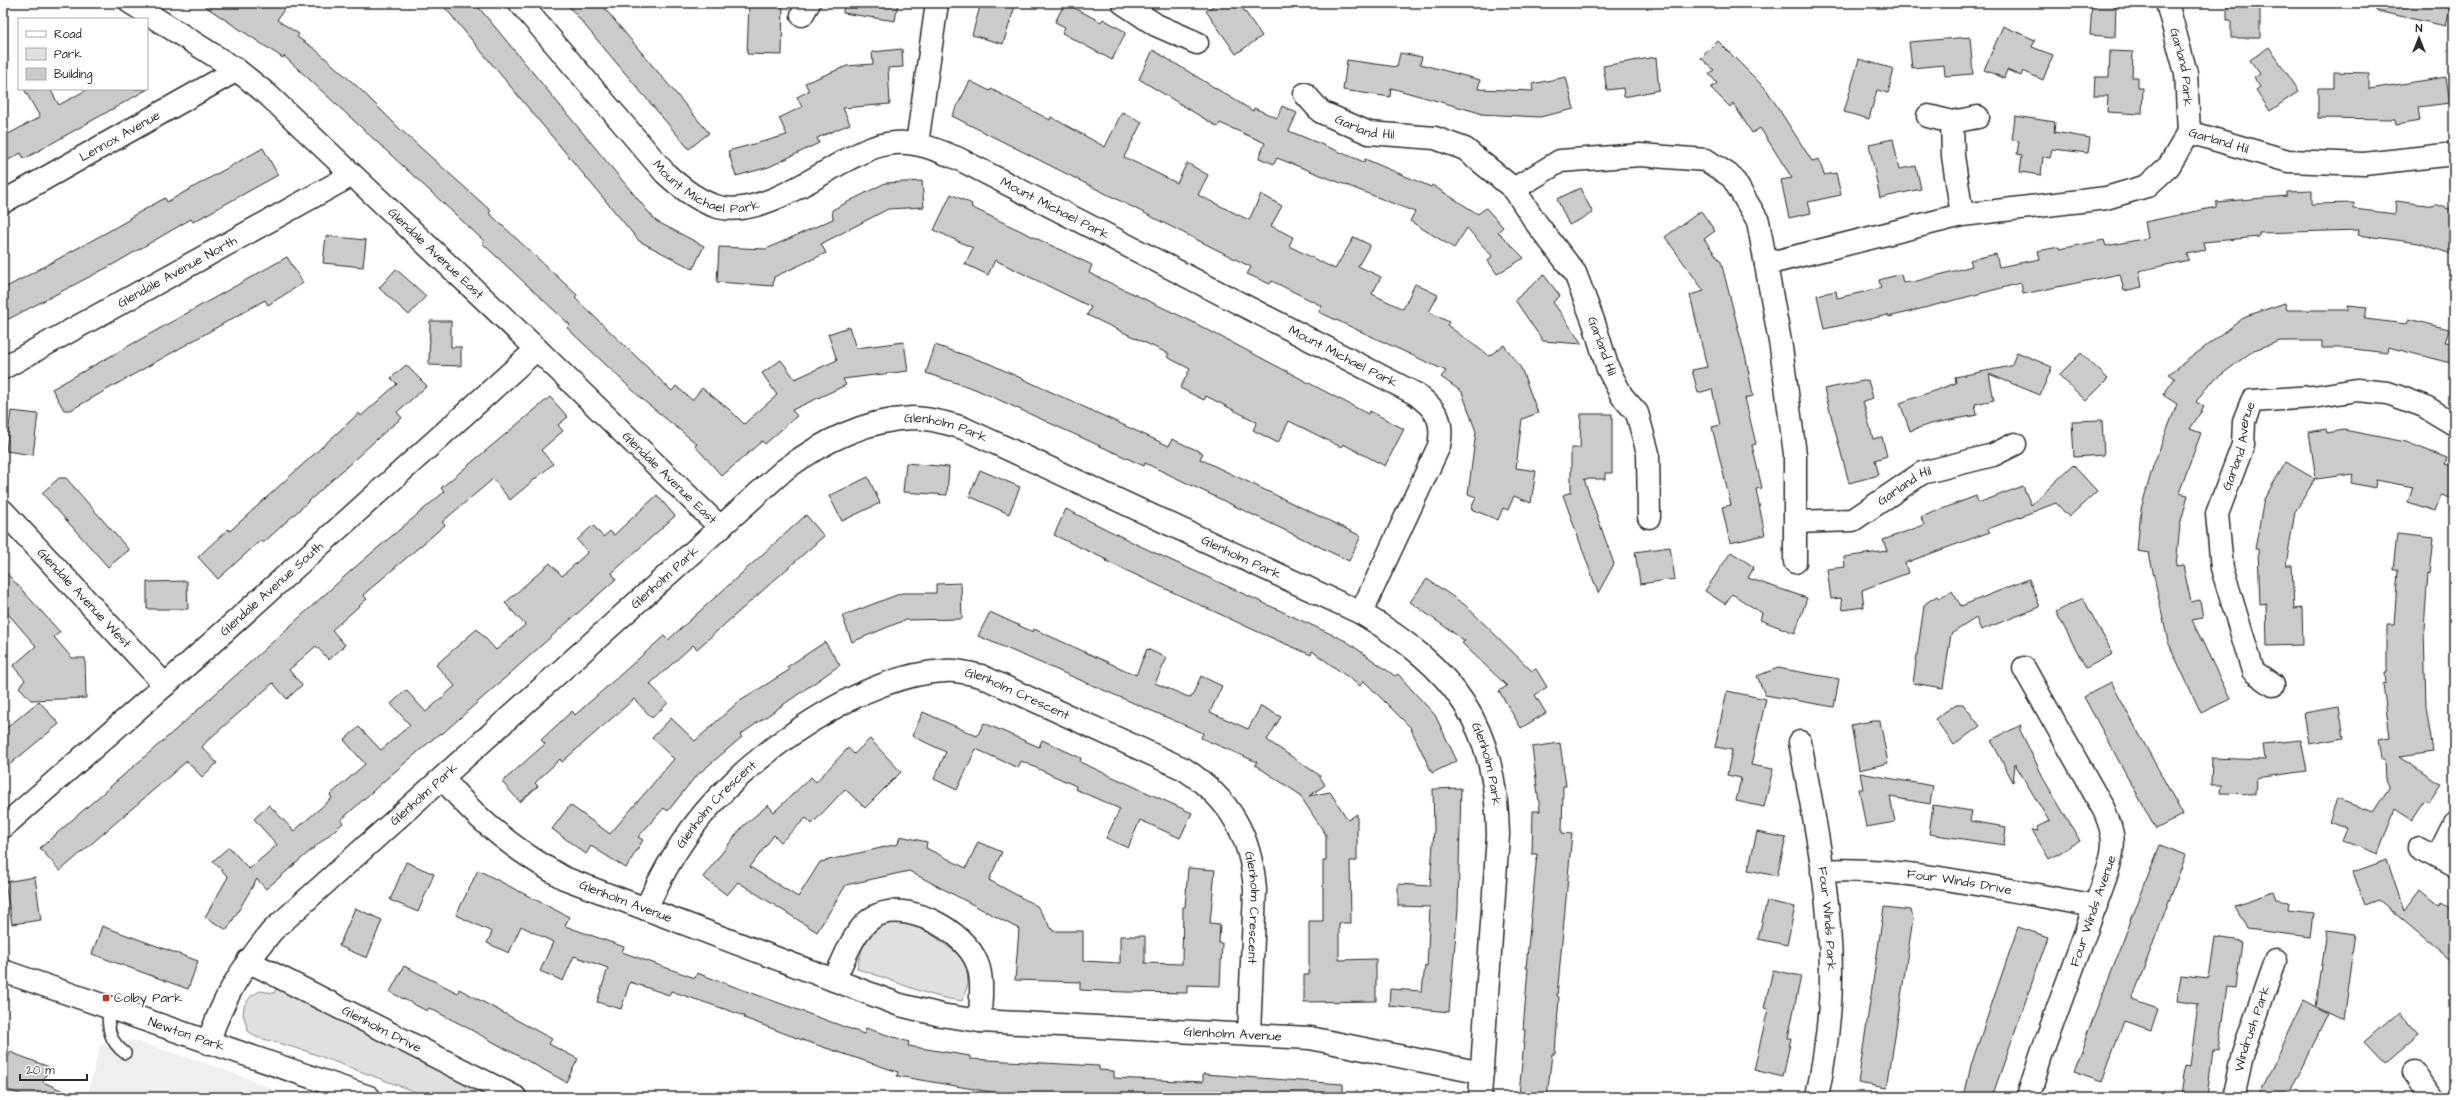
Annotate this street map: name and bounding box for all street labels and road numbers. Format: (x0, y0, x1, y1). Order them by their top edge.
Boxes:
street label: Garland Park (2165, 26, 2197, 107)
street label: Lennox Avenue (76, 106, 163, 166)
street label: Garland Hil (1332, 110, 1395, 144)
street label: Garland Hil (2187, 123, 2251, 158)
street label: Mount Michael Park (649, 156, 762, 218)
street label: Mount Michael Park (997, 173, 1112, 244)
street label: Glendale Avenue East (384, 204, 488, 304)
street label: Glendale Avenue North (114, 231, 241, 312)
street label: Garland Hil (1583, 314, 1621, 378)
street label: Mount Michael Park (1285, 321, 1401, 392)
street label: Garland Avenue (2218, 399, 2260, 493)
street label: Glenholm Park (903, 409, 990, 447)
street label: Glendale Avenue East (618, 428, 721, 529)
street label: Garland Hil (1874, 462, 1933, 510)
street label: Glenholm Park (1198, 531, 1284, 584)
street label: Glendale Avenue South (216, 537, 328, 640)
street label: Glenholm Park (627, 542, 702, 613)
street label: Glendale Avenue West (33, 544, 136, 653)
street label: Glenholm Crescent (963, 663, 1073, 725)
street label: Glenholm Park (1467, 719, 1505, 807)
street label: Glenholm Crescent (672, 756, 761, 852)
street label: Glenholm Park (386, 759, 462, 830)
street label: Glenholm Crescent (1240, 849, 1264, 965)
street label: Four Winds Avenue (2066, 853, 2120, 969)
street label: Four Winds Park (1813, 865, 1840, 971)
street label: Four Winds Drive (1906, 865, 2013, 899)
street label: Glenholm Avenue (577, 876, 675, 927)
street label: Windrush Park (2230, 983, 2275, 1073)
street label: Glenholm Drive (339, 1001, 425, 1057)
street label: Newton Park (146, 1013, 227, 1056)
street label: Glenholm Avenue (1183, 1023, 1282, 1046)

